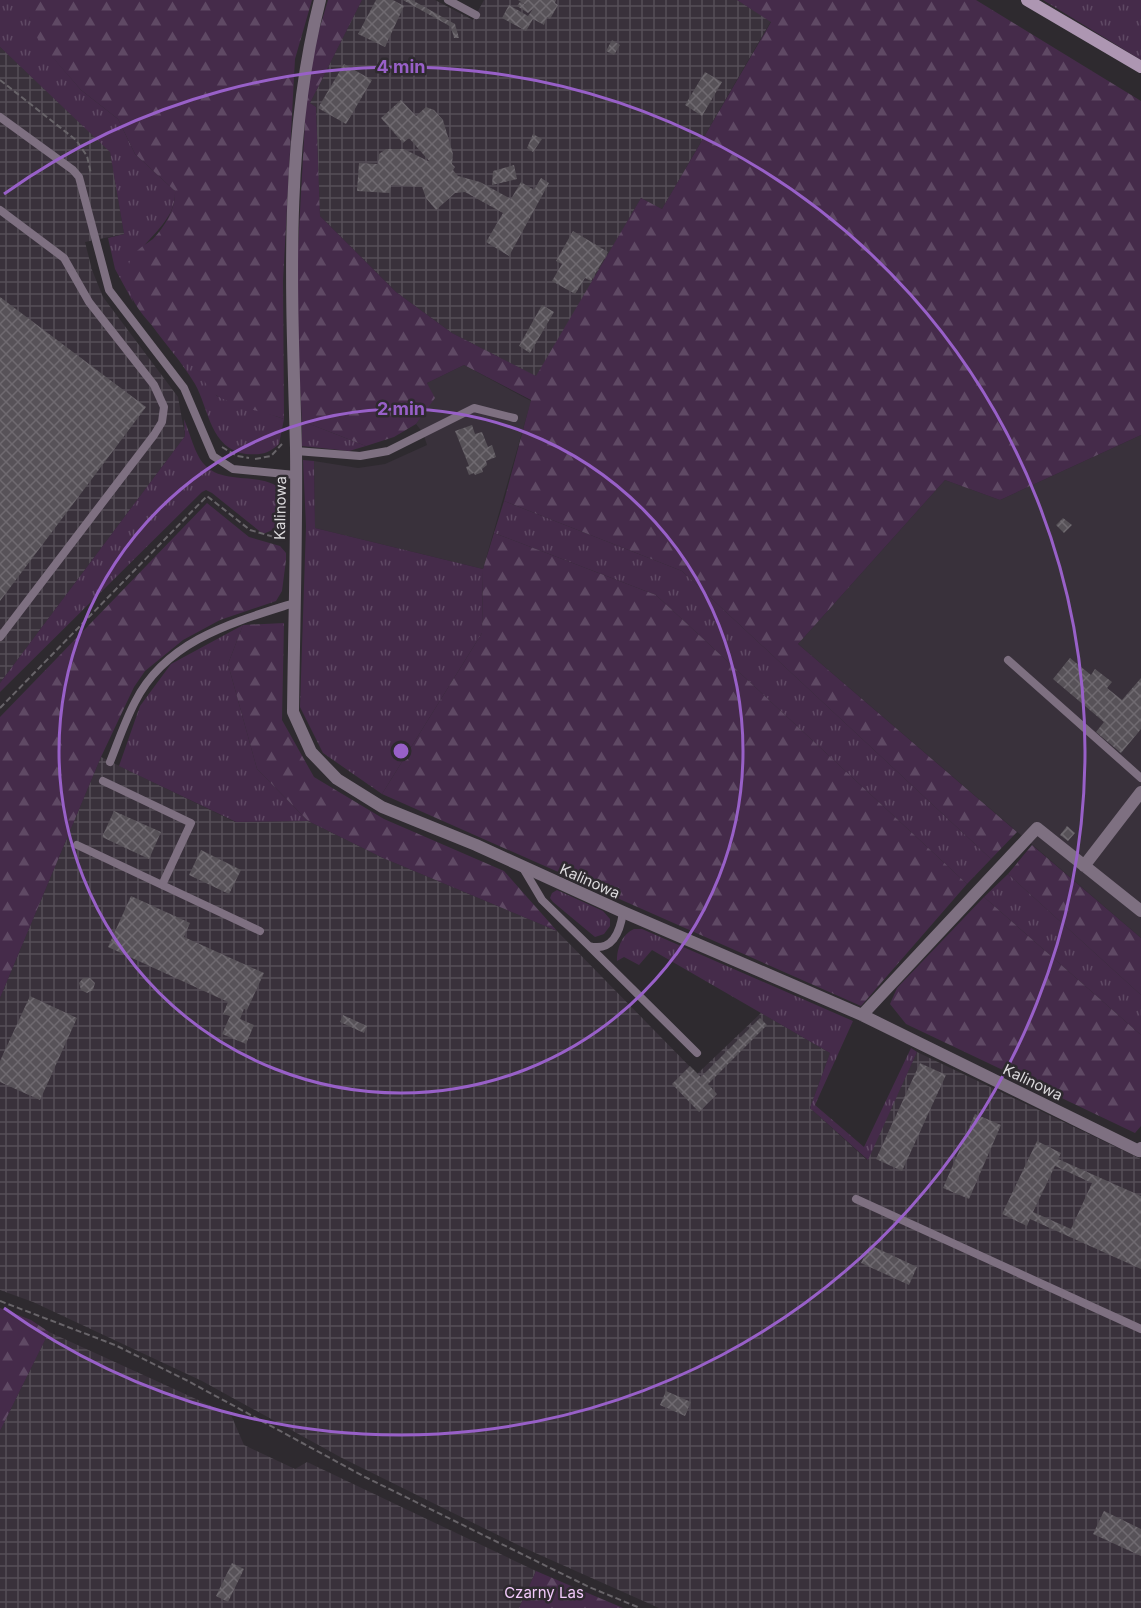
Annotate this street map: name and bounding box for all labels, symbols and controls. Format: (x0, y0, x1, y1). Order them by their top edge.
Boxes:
text: 4 min (377, 56, 425, 77)
text: 2 min (377, 398, 425, 419)
street label: Kalinowa (270, 476, 290, 540)
centre of rings (391, 741, 411, 761)
street label: Kalinowa (557, 859, 623, 903)
street label: Kalinowa (1000, 1059, 1066, 1105)
park label: Czarny Las (504, 1583, 584, 1602)

